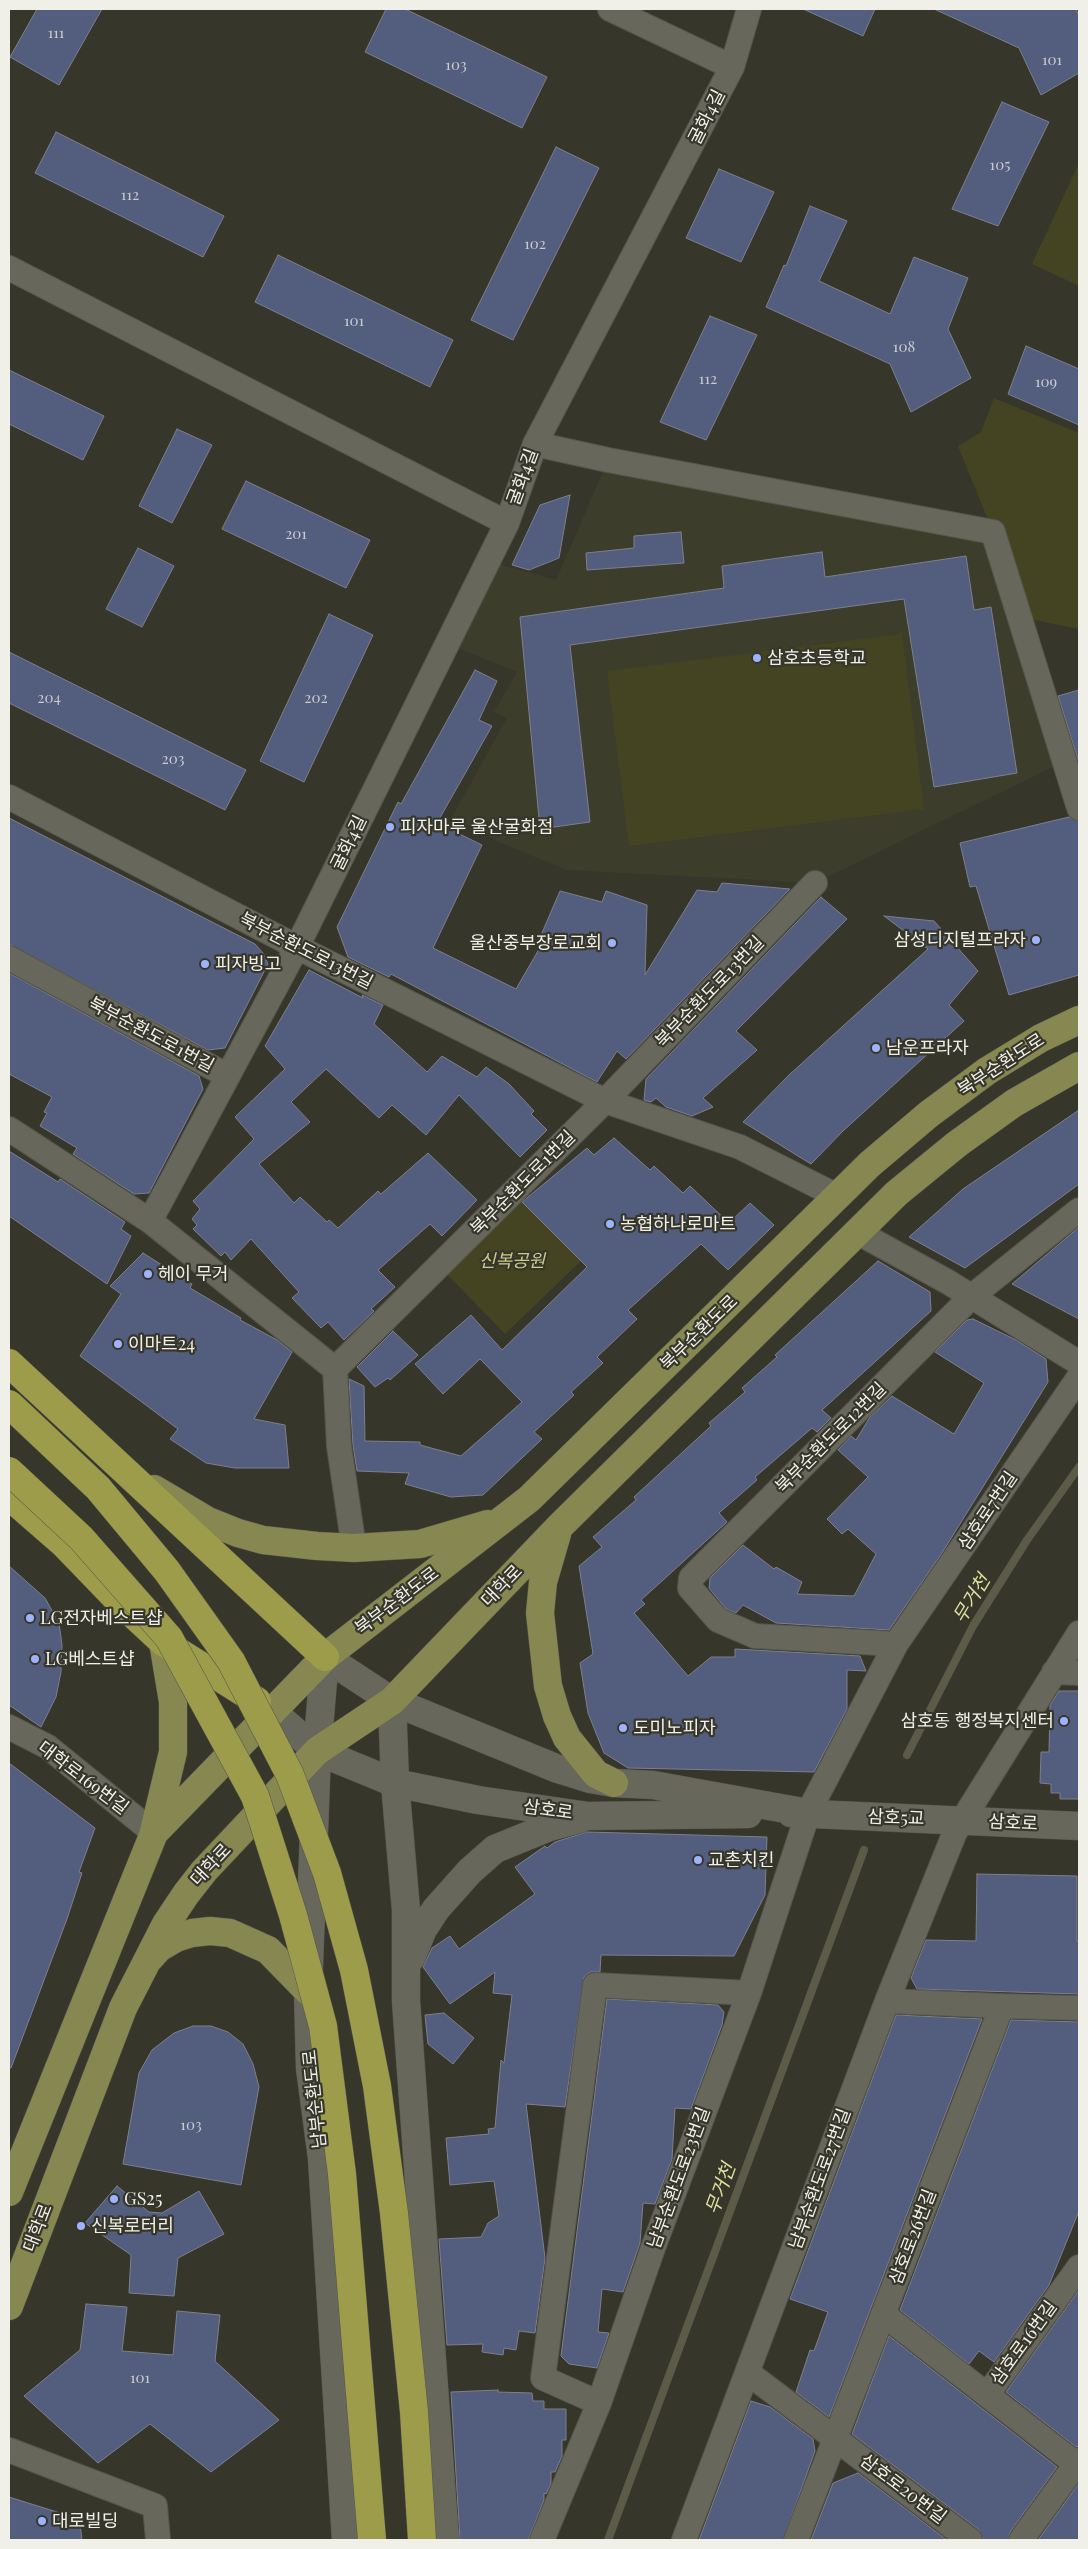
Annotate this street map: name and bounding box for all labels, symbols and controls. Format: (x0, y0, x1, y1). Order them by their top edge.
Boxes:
house number: 111 (48, 24, 64, 42)
house number: 101 (1042, 51, 1062, 69)
house number: 103 (445, 56, 467, 74)
street label: 굴화4길 (684, 86, 730, 148)
house number: 105 (990, 156, 1010, 174)
house number: 112 (121, 186, 139, 204)
house number: 102 (524, 235, 546, 253)
house number: 101 (344, 312, 364, 330)
house number: 108 (893, 338, 915, 356)
house number: 112 (699, 370, 717, 388)
house number: 109 (1035, 373, 1057, 391)
street label: 굴화4길 (503, 446, 543, 508)
house number: 201 (285, 525, 307, 543)
place label: 삼호초등학교 (767, 647, 866, 669)
marker: 삼호초등학교 (751, 652, 763, 664)
house number: 204 (37, 689, 61, 707)
house number: 202 (304, 689, 328, 707)
house number: 203 (162, 750, 184, 768)
street label: 굴화4길 (326, 812, 372, 874)
place label: 피자마루 울산굴화점 (400, 816, 554, 838)
marker: 피자마루 울산굴화점 (384, 821, 396, 833)
street label: 북부순환도로13번길 (236, 908, 376, 994)
place label: 삼성디지털프라자 (894, 929, 1026, 951)
place label: 울산중부장로교회 (470, 932, 602, 954)
street label: 북부순환도로13번길 (651, 932, 769, 1052)
marker: 삼성디지털프라자 (1030, 934, 1042, 946)
marker: 울산중부장로교회 (606, 937, 618, 949)
place label: 피자빙고 (215, 953, 281, 975)
marker: 피자빙고 (199, 958, 211, 970)
street label: 북부순환도로1번길 (85, 993, 217, 1077)
street label: 북부순환도로 (953, 1029, 1049, 1101)
place label: 남운프라자 (886, 1037, 969, 1059)
marker: 남운프라자 (870, 1042, 882, 1054)
street label: 북부순환도로1번길 (466, 1126, 580, 1240)
place label: 농협하나로마트 (620, 1213, 736, 1235)
marker: 농협하나로마트 (604, 1218, 616, 1230)
park label: 신복공원 (479, 1250, 545, 1272)
place label: 헤이 무거 (158, 1263, 229, 1285)
marker: 헤이 무거 (142, 1268, 154, 1280)
street label: 북부순환도로 (656, 1291, 742, 1375)
place label: 이마트24 (128, 1333, 195, 1355)
marker: 이마트24 (112, 1338, 124, 1350)
street label: 북부순환도로12번길 (771, 1378, 891, 1498)
street label: 삼호로7번길 (954, 1468, 1022, 1554)
street label: 대학로 (477, 1561, 527, 1611)
street label: 북부순환도로 (351, 1562, 443, 1640)
water label: 무거천 (949, 1571, 995, 1627)
place label: LG전자베스트샵 (40, 1607, 163, 1629)
marker: LG전자베스트샵 (24, 1612, 36, 1624)
place label: LG베스트샵 (45, 1648, 134, 1670)
marker: LG베스트샵 (29, 1653, 41, 1665)
place label: 삼호동 행정복지센터 (900, 1710, 1054, 1732)
marker: 삼호동 행정복지센터 (1058, 1715, 1070, 1727)
place label: 도미노피자 (633, 1717, 716, 1739)
marker: 도미노피자 (617, 1722, 629, 1734)
street label: 대학로169번길 (33, 1737, 133, 1819)
street label: 삼호로 (522, 1796, 574, 1824)
street label: 삼호5교 (867, 1806, 925, 1830)
street label: 삼호로 (988, 1811, 1038, 1835)
street label: 대학로 (186, 1839, 236, 1891)
place label: 교촌치킨 (708, 1849, 774, 1871)
marker: 교촌치킨 (692, 1854, 704, 1866)
street label: 남부순환도로 (299, 2048, 331, 2150)
street label: 남부순환도로23번길 (643, 2104, 715, 2252)
street label: 남부순환도로27번길 (784, 2106, 856, 2252)
house number: 103 (180, 2116, 202, 2134)
water label: 무거천 (701, 2160, 741, 2218)
street label: 삼호로26번길 (885, 2186, 941, 2288)
place label: GS25 (124, 2188, 162, 2210)
marker: GS25 (108, 2193, 120, 2205)
street label: 대학로 (19, 2201, 57, 2255)
place label: 신복로터리 (91, 2215, 174, 2237)
marker: 신복로터리 (75, 2220, 87, 2232)
street label: 삼호로16번길 (986, 2297, 1062, 2389)
house number: 101 (130, 2369, 150, 2387)
street label: 삼호로20번길 (856, 2450, 950, 2528)
place label: 대로빌딩 (52, 2510, 118, 2532)
marker: 대로빌딩 (36, 2515, 48, 2527)

